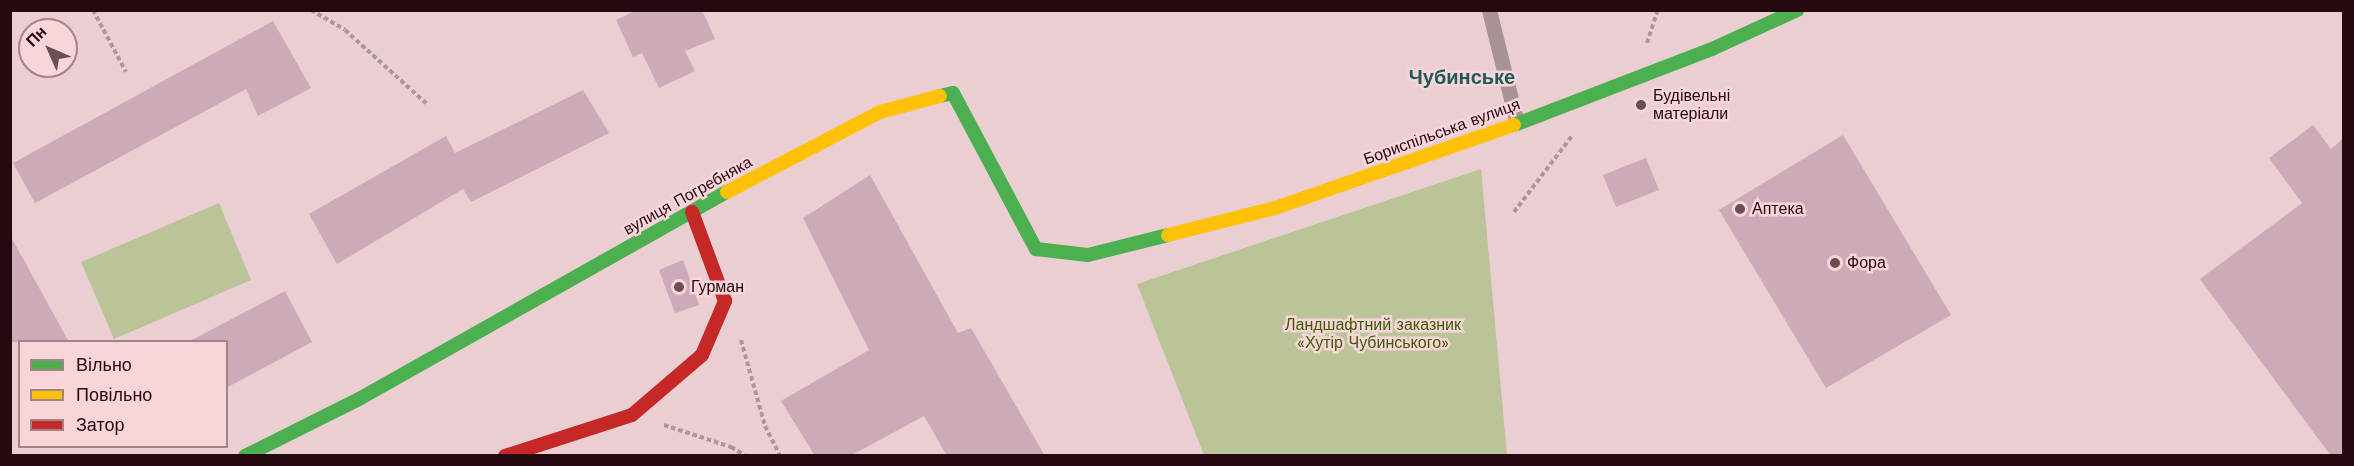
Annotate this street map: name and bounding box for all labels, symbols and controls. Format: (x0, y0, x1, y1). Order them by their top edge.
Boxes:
north arrow (18, 18, 78, 78)
text: Пн (22, 22, 51, 51)
district label: Чубинське (1409, 65, 1515, 89)
place label: Будівельні матеріали (1653, 86, 1730, 124)
street label: Бориспільська вулиця (1361, 95, 1523, 169)
marker: Будівельні матеріали (1634, 98, 1648, 112)
street label: вулиця Погребняка (620, 153, 756, 239)
place label: Аптека (1752, 199, 1804, 219)
marker: Аптека (1733, 202, 1747, 216)
place label: Фора (1847, 253, 1886, 273)
marker: Фора (1828, 256, 1842, 270)
place label: Гурман (691, 277, 744, 297)
marker: Гурман (672, 280, 686, 294)
park label: Ландшафтний заказник «Хутір Чубинського» (1285, 315, 1461, 353)
legend (18, 340, 228, 448)
text: Вільно (76, 354, 132, 375)
text: Повільно (76, 384, 152, 405)
text: Затор (76, 414, 125, 435)

